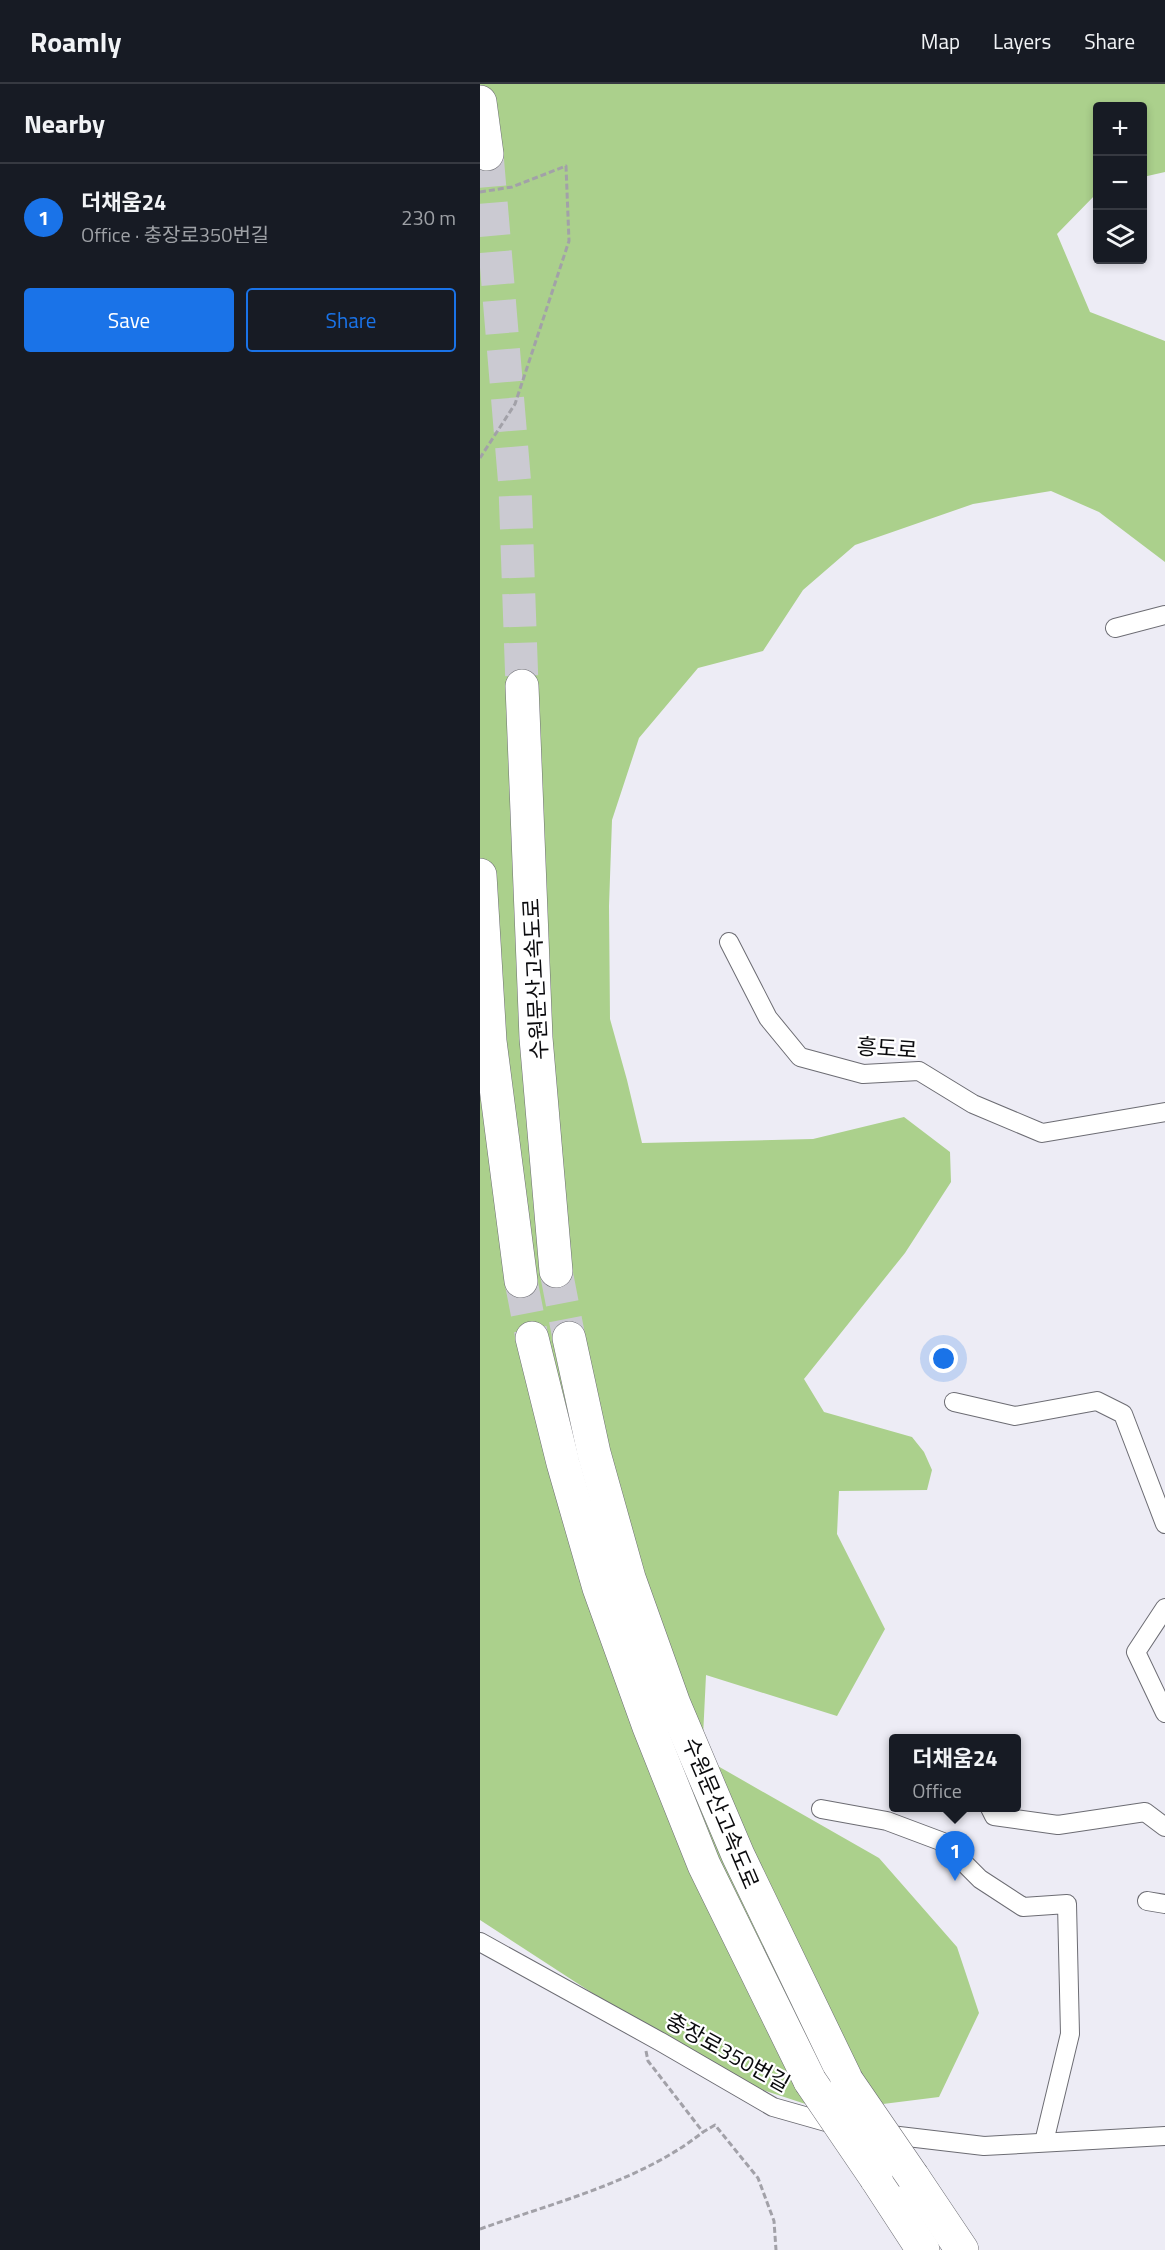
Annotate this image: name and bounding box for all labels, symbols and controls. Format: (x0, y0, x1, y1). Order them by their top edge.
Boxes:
text: Roamly (30, 20, 121, 63)
text: Map (921, 25, 960, 57)
text: Layers (993, 25, 1051, 57)
text: Share (1084, 25, 1135, 57)
map controls (1093, 102, 1147, 264)
button: + (1093, 102, 1147, 156)
text: Nearby (24, 104, 105, 143)
button: − (1093, 156, 1147, 210)
text: 더채움24 (81, 185, 166, 219)
text: 1 (38, 202, 49, 233)
text: 230 m (401, 202, 456, 233)
button: layers (1093, 210, 1147, 264)
text: Office · 충장로350번길 (81, 219, 269, 250)
button: Save (24, 288, 234, 352)
button: Share (246, 288, 456, 352)
street label: 수원문산고속도로 (514, 897, 556, 1061)
street label: 흥도로 (856, 1029, 918, 1067)
your location (929, 1344, 958, 1373)
street label: 수원문산고속도로 (674, 1732, 768, 1894)
popup (889, 1734, 1021, 1812)
text: 더채움24 (912, 1741, 998, 1775)
text: Office (912, 1775, 962, 1806)
pin: 1 (936, 1832, 974, 1881)
street label: 충장로350번길 (659, 2004, 797, 2100)

